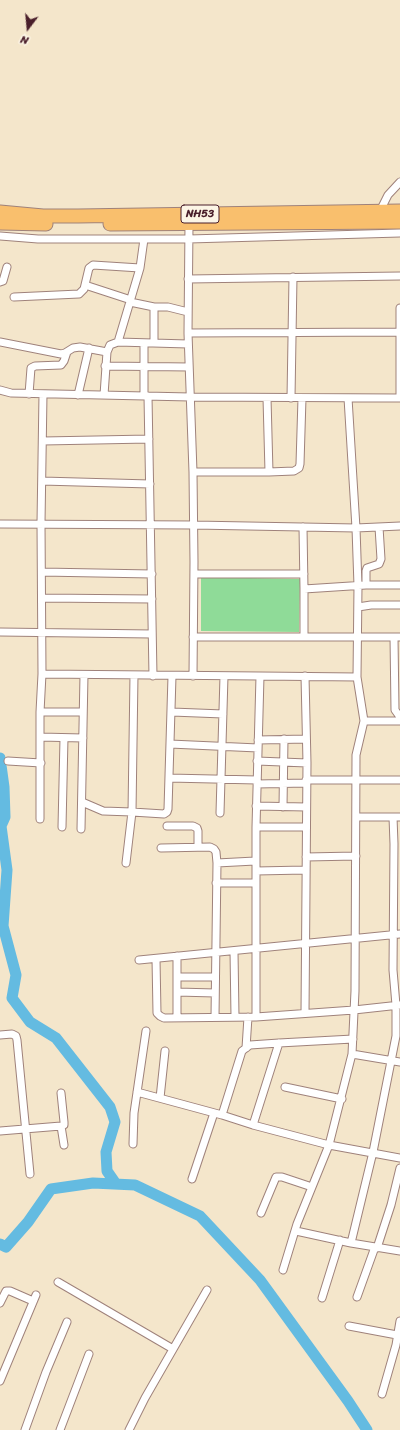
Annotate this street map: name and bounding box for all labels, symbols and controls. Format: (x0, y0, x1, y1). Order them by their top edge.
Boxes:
north arrow (8, 8, 48, 48)
text: N (18, 30, 31, 50)
road number: NH53 (181, 205, 219, 223)

